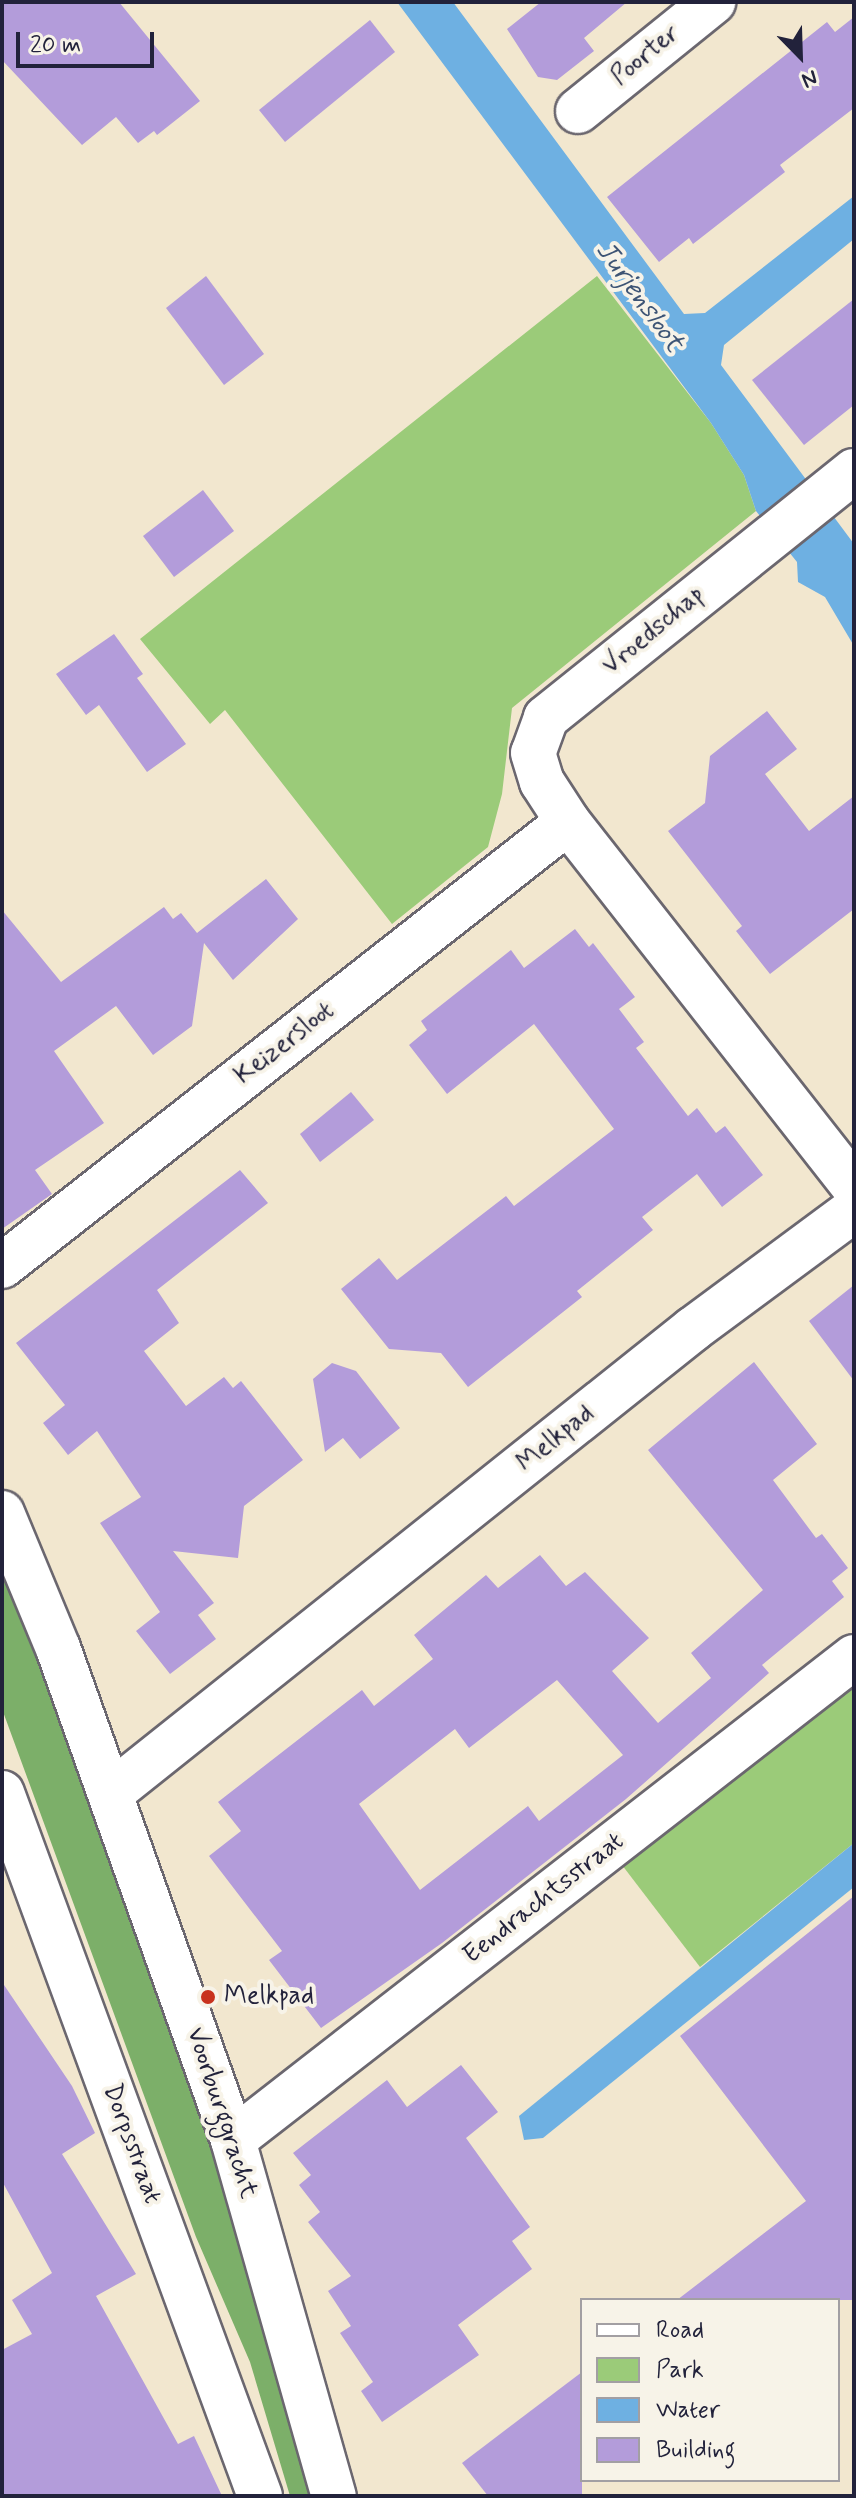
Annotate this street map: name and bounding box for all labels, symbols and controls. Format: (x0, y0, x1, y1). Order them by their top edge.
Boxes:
scale bar (20, 16, 158, 66)
north arrow (760, 16, 840, 96)
street label: Poorter (605, 19, 687, 93)
text: 20 m (30, 30, 81, 61)
text: N (797, 62, 822, 94)
water label: Jurjensloot (588, 235, 690, 359)
street label: Vroedschap (596, 580, 712, 682)
street label: Keizersloot (229, 996, 341, 1092)
street label: Melkpad (511, 1399, 601, 1479)
street label: Eendrachtsstraat (457, 1827, 631, 1971)
place label: Melkpad (224, 1981, 314, 2013)
marker: Melkpad (199, 1988, 217, 2006)
street label: Voorburggracht (179, 2024, 263, 2202)
street label: Dorpsstraat (95, 2080, 167, 2208)
legend (580, 2298, 840, 2482)
text: Road (656, 2315, 704, 2346)
text: Park (656, 2355, 704, 2386)
text: Water (656, 2395, 720, 2426)
text: Building (656, 2435, 736, 2466)

